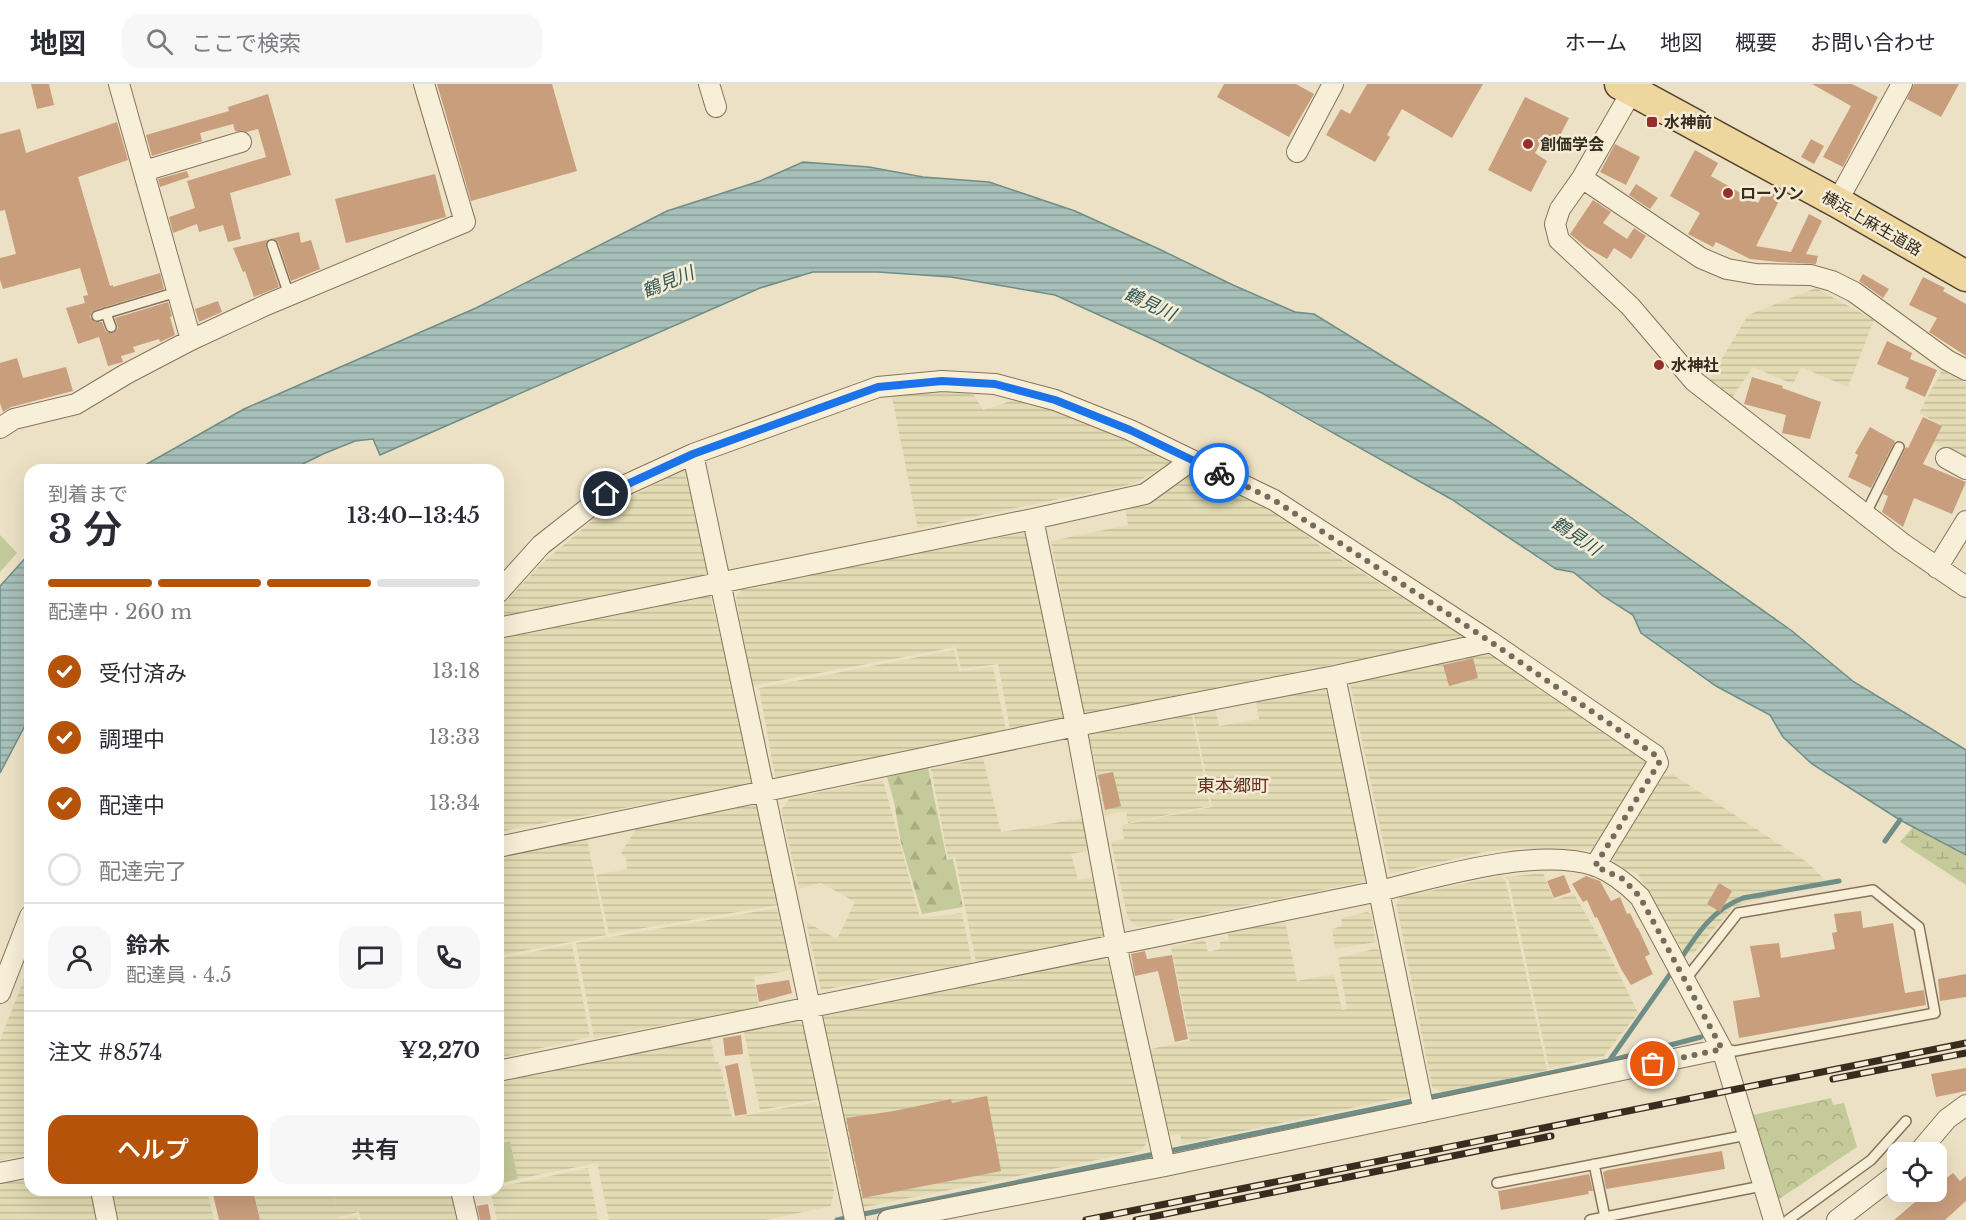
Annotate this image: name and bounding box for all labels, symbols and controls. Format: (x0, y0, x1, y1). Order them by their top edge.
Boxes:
search box (122, 14, 542, 68)
icon: search (143, 25, 176, 58)
text: 地図 (30, 26, 86, 61)
text: ここで検索 (191, 30, 301, 57)
text: ホーム (1565, 30, 1627, 56)
text: 地図 (1660, 30, 1702, 56)
text: 概要 (1735, 30, 1777, 56)
text: お問い合わせ (1810, 30, 1936, 56)
place label: 水神前 (1664, 112, 1712, 132)
marker: 水神前 (1645, 115, 1659, 129)
place label: 創価学会 (1540, 134, 1604, 154)
marker: 創価学会 (1521, 137, 1535, 151)
place label: ローソン (1740, 183, 1804, 203)
marker: ローソン (1721, 186, 1735, 200)
street label: 横浜上麻生道路 (1818, 186, 1926, 260)
water label: 鶴見川 (639, 261, 699, 302)
water label: 鶴見川 (1121, 283, 1181, 326)
place label: 水神社 (1671, 355, 1719, 375)
marker: 水神社 (1652, 358, 1666, 372)
courier (1189, 443, 1249, 503)
icon: bike (1203, 457, 1236, 490)
pin (580, 468, 631, 519)
icon: home (589, 477, 622, 510)
text: 到着まで (48, 482, 128, 506)
text: 13:40–13:45 (347, 502, 480, 529)
text: 3 分 (48, 505, 122, 554)
water label: 鶴見川 (1547, 512, 1606, 561)
text: 配達中 · 260 m (48, 600, 192, 624)
icon: check (48, 655, 81, 688)
text: 13:18 (432, 659, 480, 683)
text: 受付済み (99, 660, 187, 687)
icon: check (48, 721, 81, 754)
text: 13:33 (428, 725, 480, 749)
text: 調理中 (99, 726, 165, 753)
district label: 東本郷町 (1197, 775, 1269, 797)
icon: check (48, 787, 81, 820)
text: 13:34 (429, 791, 480, 815)
text: 配達中 (99, 792, 165, 819)
text: 配達完了 (99, 858, 187, 885)
button: person (48, 926, 111, 989)
button: chat (339, 926, 402, 989)
button: phone (417, 926, 480, 989)
text: 鈴木 (126, 932, 170, 959)
text: 配達員 · 4.5 (126, 963, 232, 987)
text: ¥2,270 (399, 1037, 480, 1064)
pin (1627, 1038, 1678, 1089)
text: 注文 #8574 (48, 1039, 162, 1066)
icon: bag (1636, 1047, 1669, 1080)
button: ヘルプ (48, 1115, 258, 1184)
button: 共有 (270, 1115, 480, 1184)
map controls (1887, 1142, 1947, 1202)
button: locate (1887, 1142, 1947, 1202)

